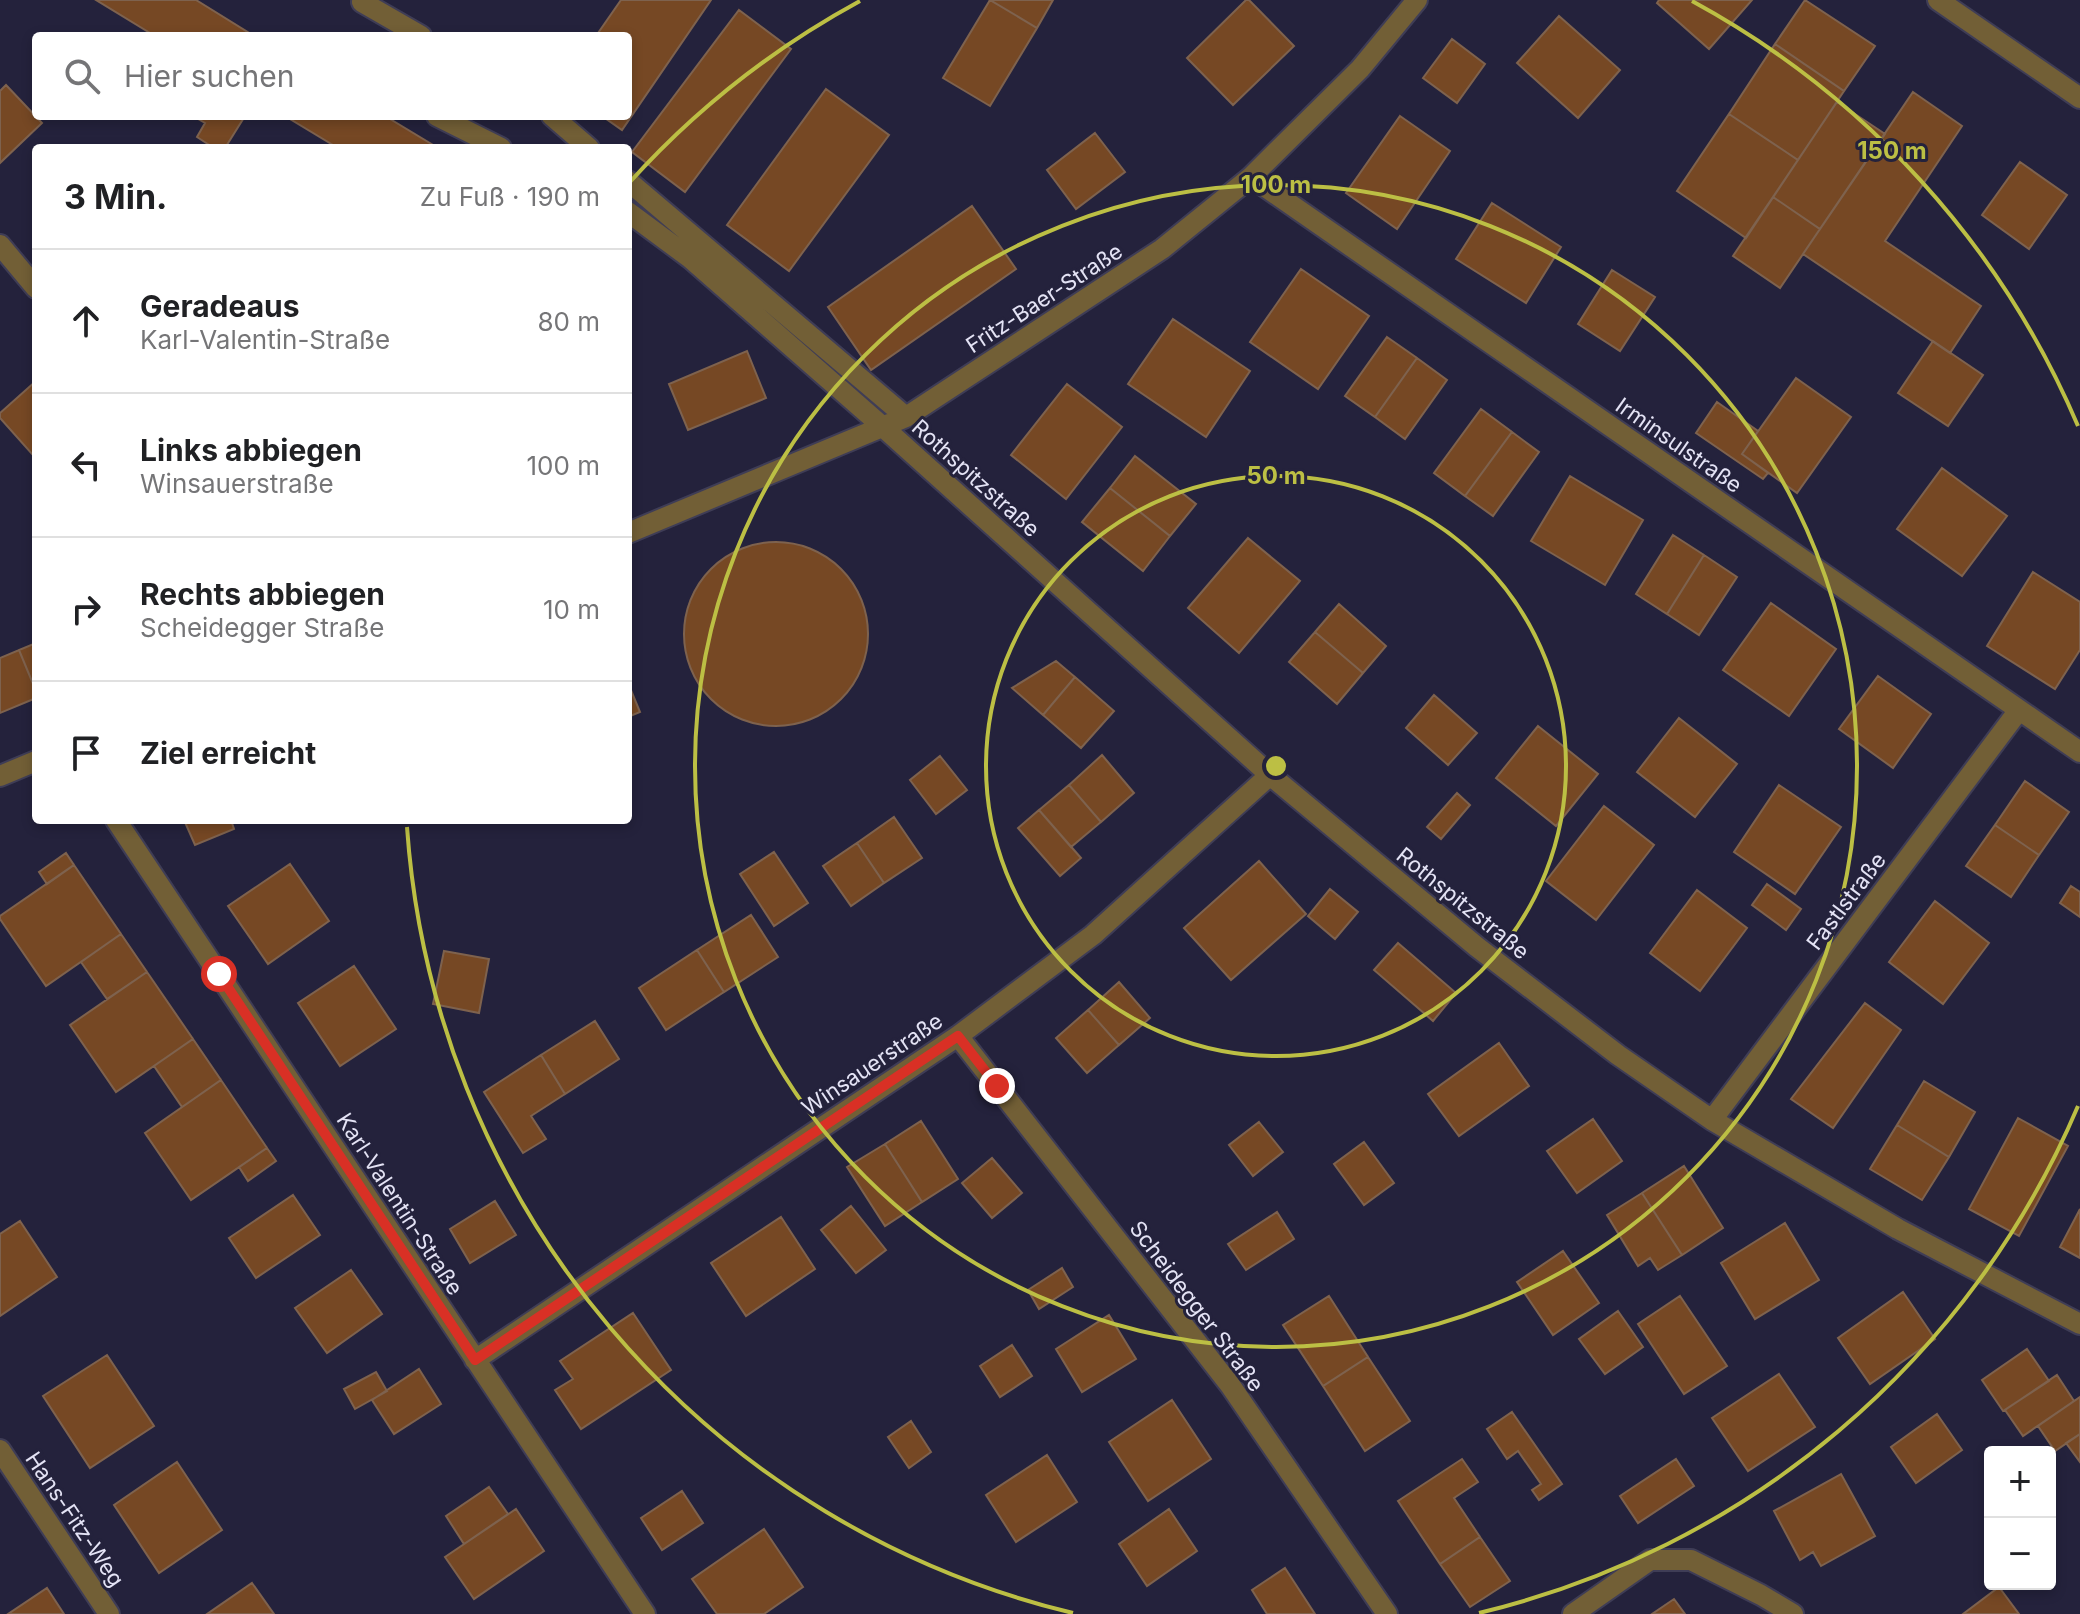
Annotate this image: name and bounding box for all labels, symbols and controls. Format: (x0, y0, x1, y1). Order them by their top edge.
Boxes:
search box (32, 32, 632, 120)
icon: search (60, 54, 104, 98)
text: Hier suchen (124, 58, 294, 94)
text: 150 m (1857, 136, 1927, 165)
text: 100 m (1241, 170, 1311, 199)
text: 3 Min. (64, 176, 167, 217)
text: Zu Fuß · 190 m (420, 181, 600, 212)
street label: Fritz-Baer-Straße (961, 238, 1127, 358)
text: Geradeaus (140, 288, 300, 324)
icon: ahead (64, 299, 108, 343)
text: 80 m (537, 306, 600, 337)
text: Karl-Valentin-Straße (140, 324, 390, 355)
street label: Irminsulstraße (1611, 392, 1747, 498)
street label: Rothspitzstraße (907, 414, 1045, 542)
text: Links abbiegen (140, 432, 362, 468)
icon: left (64, 443, 108, 487)
text: 100 m (527, 450, 600, 481)
text: 50 m (1246, 461, 1306, 490)
text: Winsauerstraße (140, 468, 334, 499)
text: Rechts abbiegen (140, 576, 385, 612)
icon: right (64, 587, 108, 631)
text: 10 m (543, 594, 600, 625)
text: Scheidegger Straße (140, 612, 384, 643)
icon: arrive (64, 731, 108, 775)
text: Ziel erreicht (140, 735, 316, 771)
centre of rings (1262, 752, 1290, 780)
street label: Rothspitzstraße (1392, 842, 1534, 964)
street label: Fastlstraße (1801, 847, 1891, 955)
route start (201, 956, 237, 992)
street label: Winsauerstraße (797, 1007, 947, 1121)
route end (979, 1068, 1015, 1104)
street label: Karl-Valentin-Straße (331, 1108, 469, 1300)
street label: Scheidegger Straße (1124, 1216, 1270, 1396)
map controls (1984, 1446, 2056, 1590)
button: + (1984, 1446, 2056, 1518)
street label: Hans-Fitz-Weg (20, 1447, 130, 1591)
button: − (1984, 1518, 2056, 1590)

